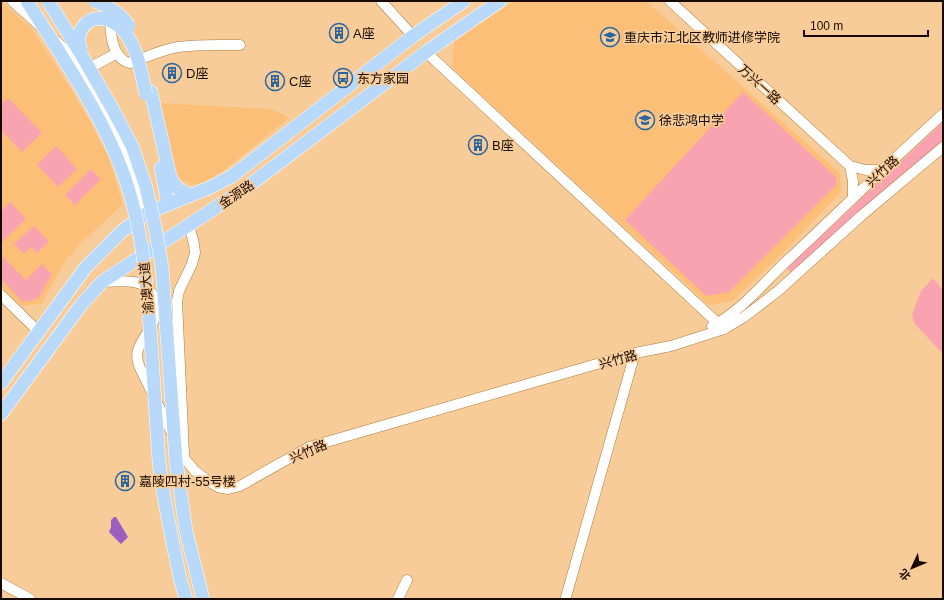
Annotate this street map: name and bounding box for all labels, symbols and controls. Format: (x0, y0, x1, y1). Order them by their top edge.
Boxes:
scale bar (804, 12, 928, 38)
text: 100 m (810, 19, 843, 33)
building icon: A座 (328, 22, 350, 44)
place label: A座 (353, 26, 375, 41)
school or university icon: 重庆市江北区教师进修学院 (599, 26, 621, 48)
place label: 重庆市江北区教师进修学院 (624, 30, 780, 45)
street label: 万兴一路 (735, 61, 784, 107)
building icon: D座 (161, 62, 183, 84)
place label: D座 (186, 66, 208, 81)
bus stop icon: 东方家园 (332, 67, 354, 89)
building icon: C座 (264, 70, 286, 92)
place label: 东方家园 (357, 71, 409, 86)
place label: C座 (289, 74, 311, 89)
school or university icon: 徐悲鸿中学 (634, 109, 656, 131)
place label: 徐悲鸿中学 (659, 113, 724, 128)
building icon: B座 (467, 134, 489, 156)
place label: B座 (492, 138, 514, 153)
street label: 兴竹路 (863, 153, 902, 190)
street label: 金源路 (216, 177, 257, 212)
street label: 渝澳大道 (137, 261, 156, 315)
street label: 兴竹路 (597, 347, 639, 372)
street label: 兴竹路 (287, 437, 329, 466)
building icon: 嘉陵四村-55号楼 (114, 470, 136, 492)
place label: 嘉陵四村-55号楼 (139, 474, 236, 489)
north arrow (892, 548, 932, 588)
text: 北 (897, 567, 913, 583)

